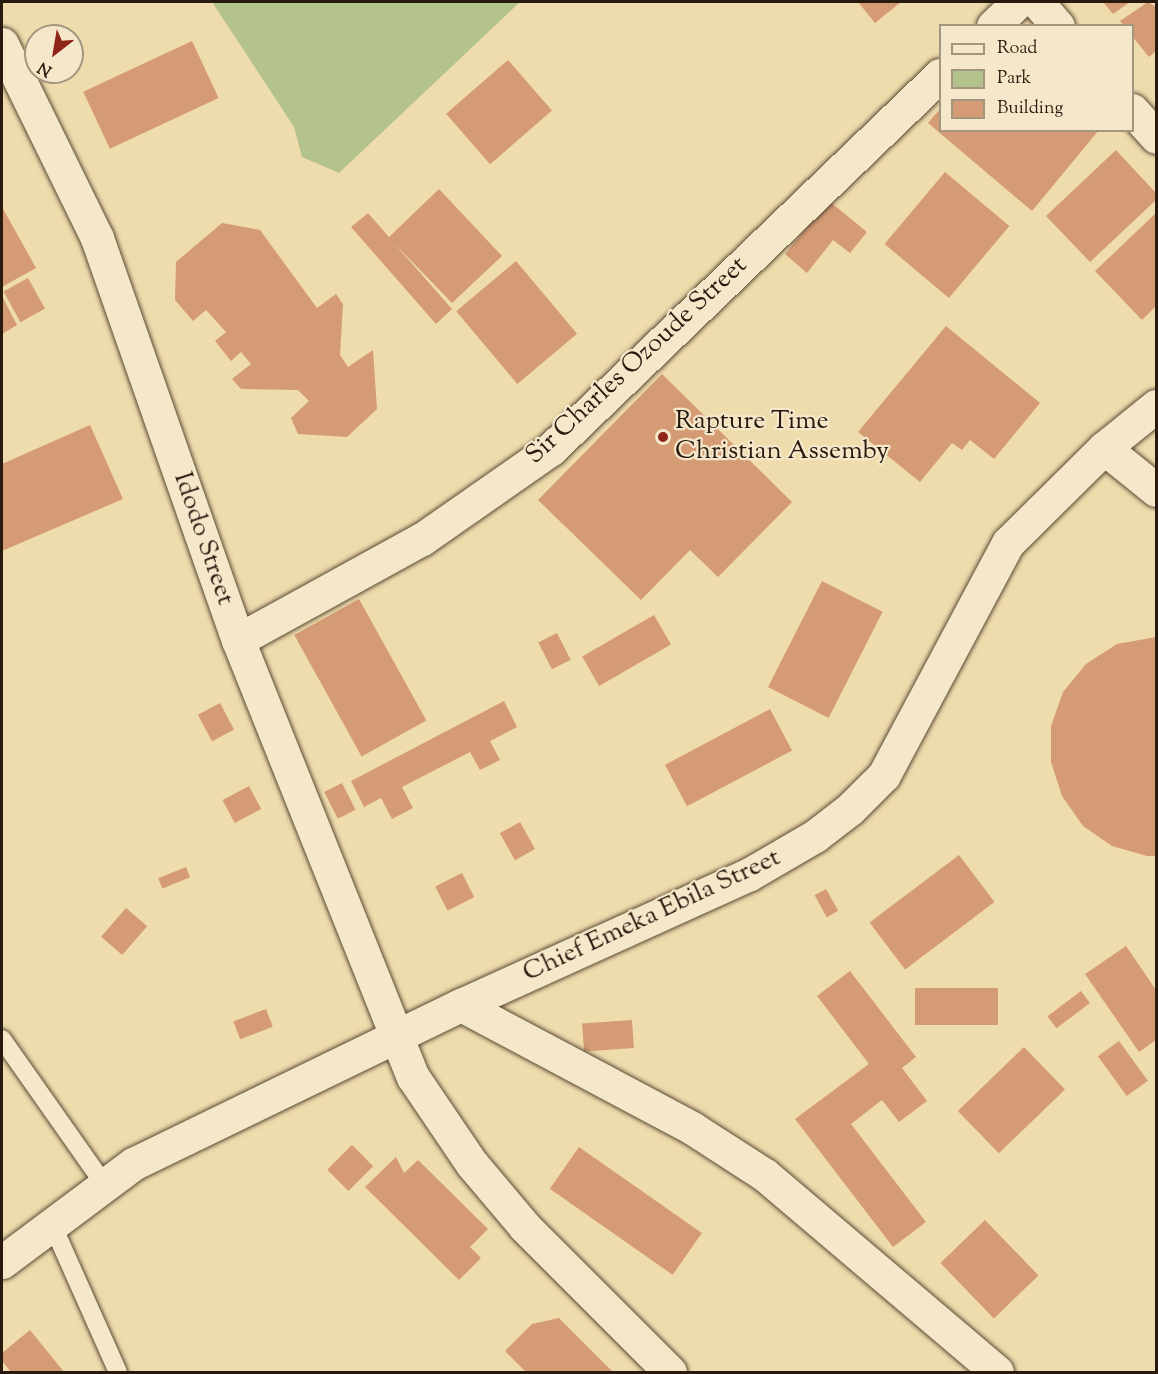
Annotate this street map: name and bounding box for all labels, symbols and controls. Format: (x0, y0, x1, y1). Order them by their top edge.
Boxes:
north arrow (24, 24, 84, 84)
legend (939, 24, 1134, 132)
text: Road (997, 36, 1037, 62)
text: N (34, 55, 57, 81)
text: Park (997, 66, 1031, 92)
text: Building (997, 96, 1063, 122)
street label: Sir Charles Ozoude Street (520, 250, 754, 472)
place label: Rapture Time Christian Assemby (675, 406, 889, 467)
marker: Rapture Time Christian Assemby (656, 430, 670, 444)
street label: Idodo Street (166, 468, 240, 610)
street label: Chief Emeka Ebila Street (518, 843, 786, 989)

